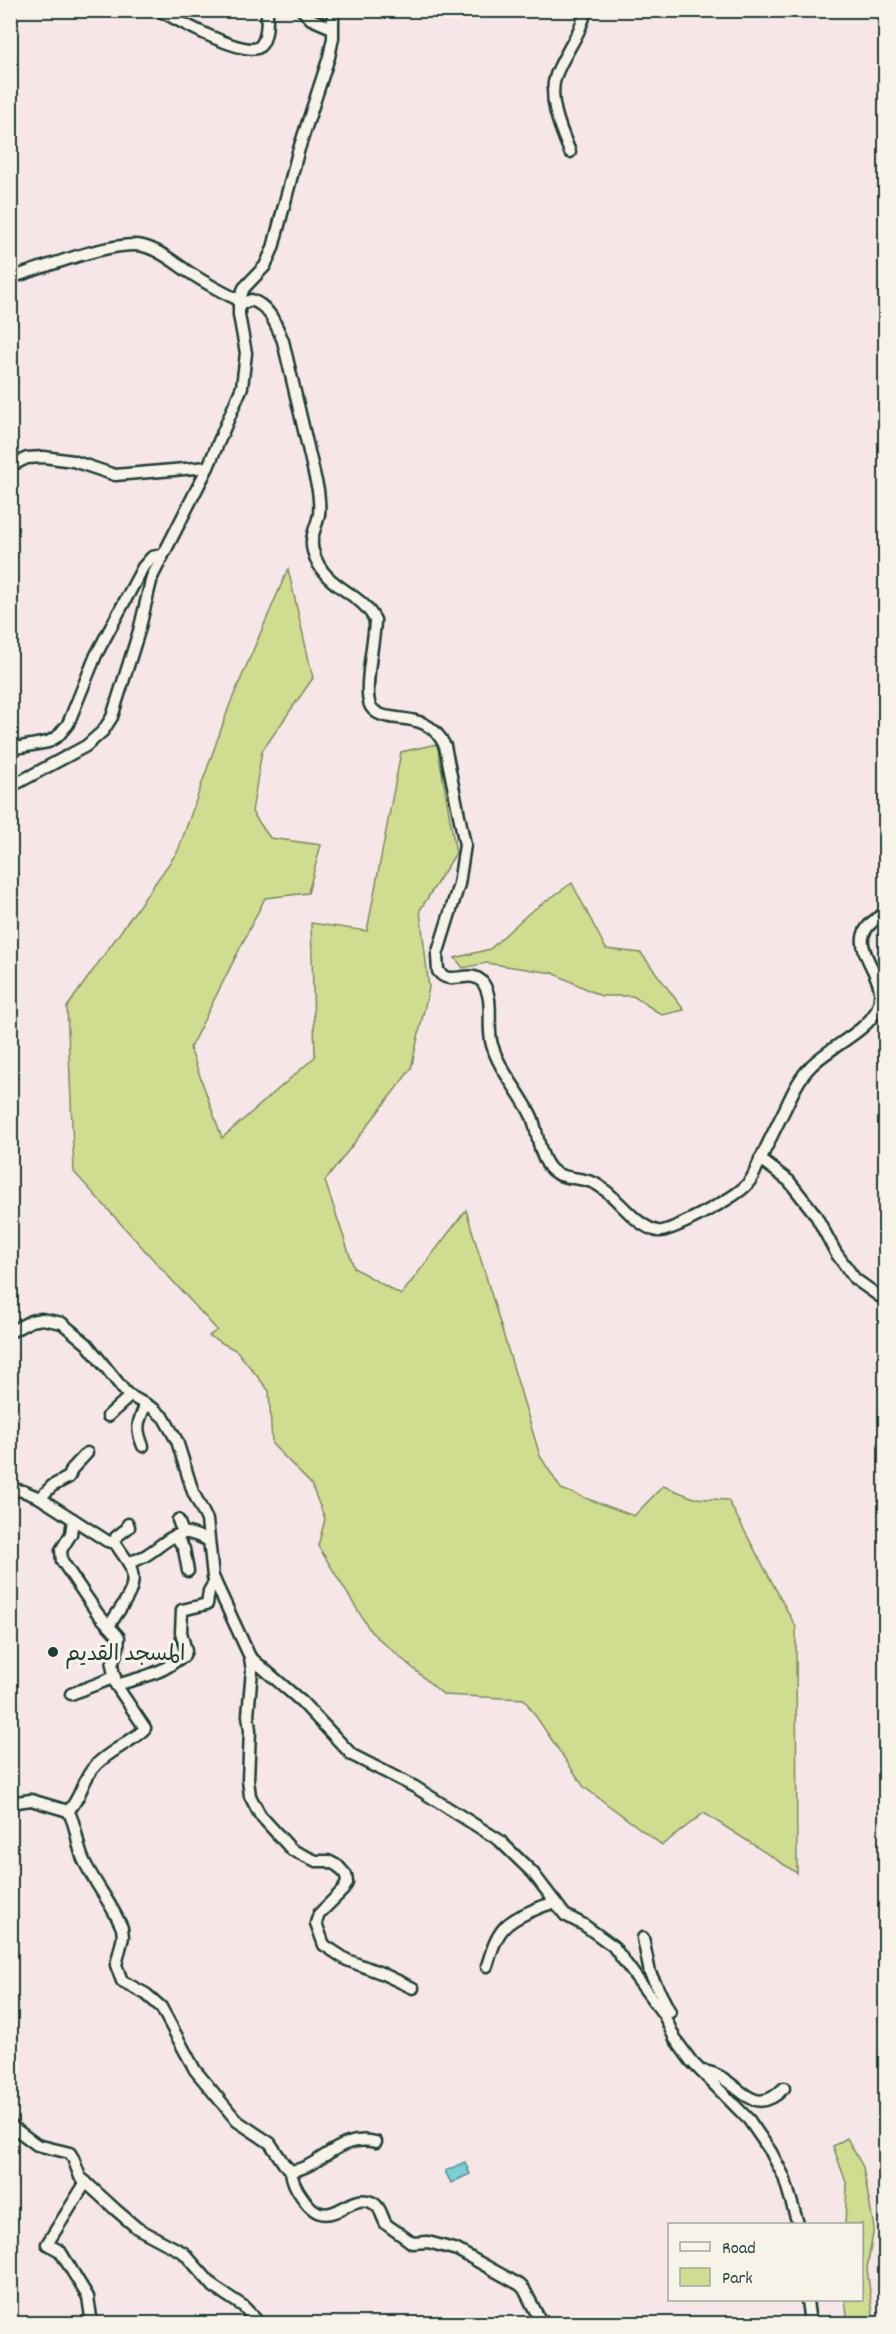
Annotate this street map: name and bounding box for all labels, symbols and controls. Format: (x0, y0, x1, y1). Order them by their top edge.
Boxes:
place label: المسجد القديم (65, 1640, 185, 1671)
marker: المسجد القديم (46, 1645, 60, 1659)
legend (668, 2223, 863, 2301)
text: Road (722, 2237, 756, 2262)
text: Park (722, 2267, 753, 2292)

